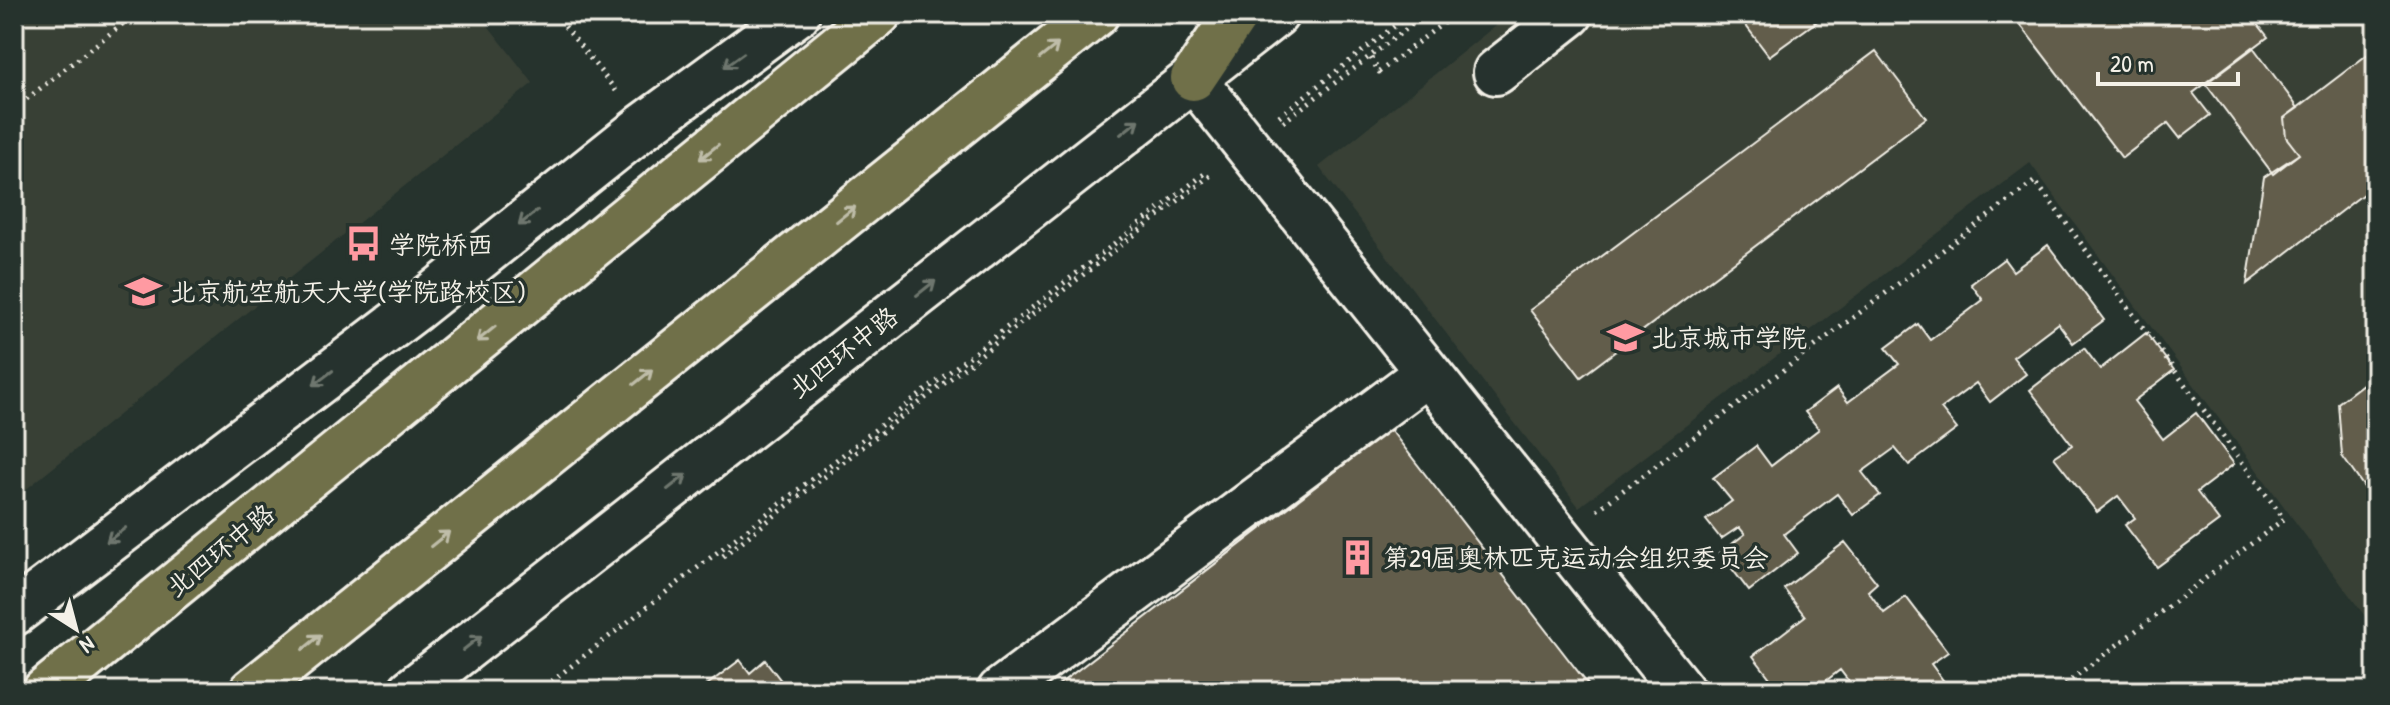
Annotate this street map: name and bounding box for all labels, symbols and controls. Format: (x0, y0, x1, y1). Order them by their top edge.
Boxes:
scale bar (2098, 36, 2238, 86)
one-way arrow (1038, 43, 1059, 60)
text: 20 m (2110, 47, 2154, 79)
one-way arrow (724, 52, 746, 68)
one-way arrow (1119, 119, 1140, 136)
one-way arrow (700, 143, 720, 161)
one-way arrow (835, 205, 856, 223)
one-way arrow (518, 210, 539, 227)
bus stop icon: 学院桥西 (344, 225, 382, 263)
place label: 学院桥西 (389, 227, 493, 262)
school or university icon: 北京航空航天大学(学院路校区) (125, 272, 163, 310)
place label: 北京航空航天大学(学院路校区) (170, 274, 526, 309)
one-way arrow (915, 279, 936, 296)
street label: 北四环中路 (781, 298, 905, 406)
school or university icon: 北京城市学院 (1606, 318, 1644, 356)
place label: 北京城市学院 (1651, 320, 1807, 355)
one-way arrow (476, 325, 497, 342)
one-way arrow (632, 368, 653, 385)
one-way arrow (313, 370, 335, 387)
one-way arrow (666, 474, 687, 491)
street label: 北四环中路 (158, 495, 282, 605)
one-way arrow (106, 527, 127, 544)
one-way arrow (429, 530, 450, 548)
building icon: 第29届奥林匹克运动会组织委员会 (1338, 538, 1376, 576)
place label: 第29届奥林匹克运动会组织委员会 (1383, 540, 1769, 575)
north arrow (36, 589, 116, 669)
text: N (74, 630, 101, 661)
one-way arrow (302, 633, 322, 651)
one-way arrow (461, 634, 482, 652)

